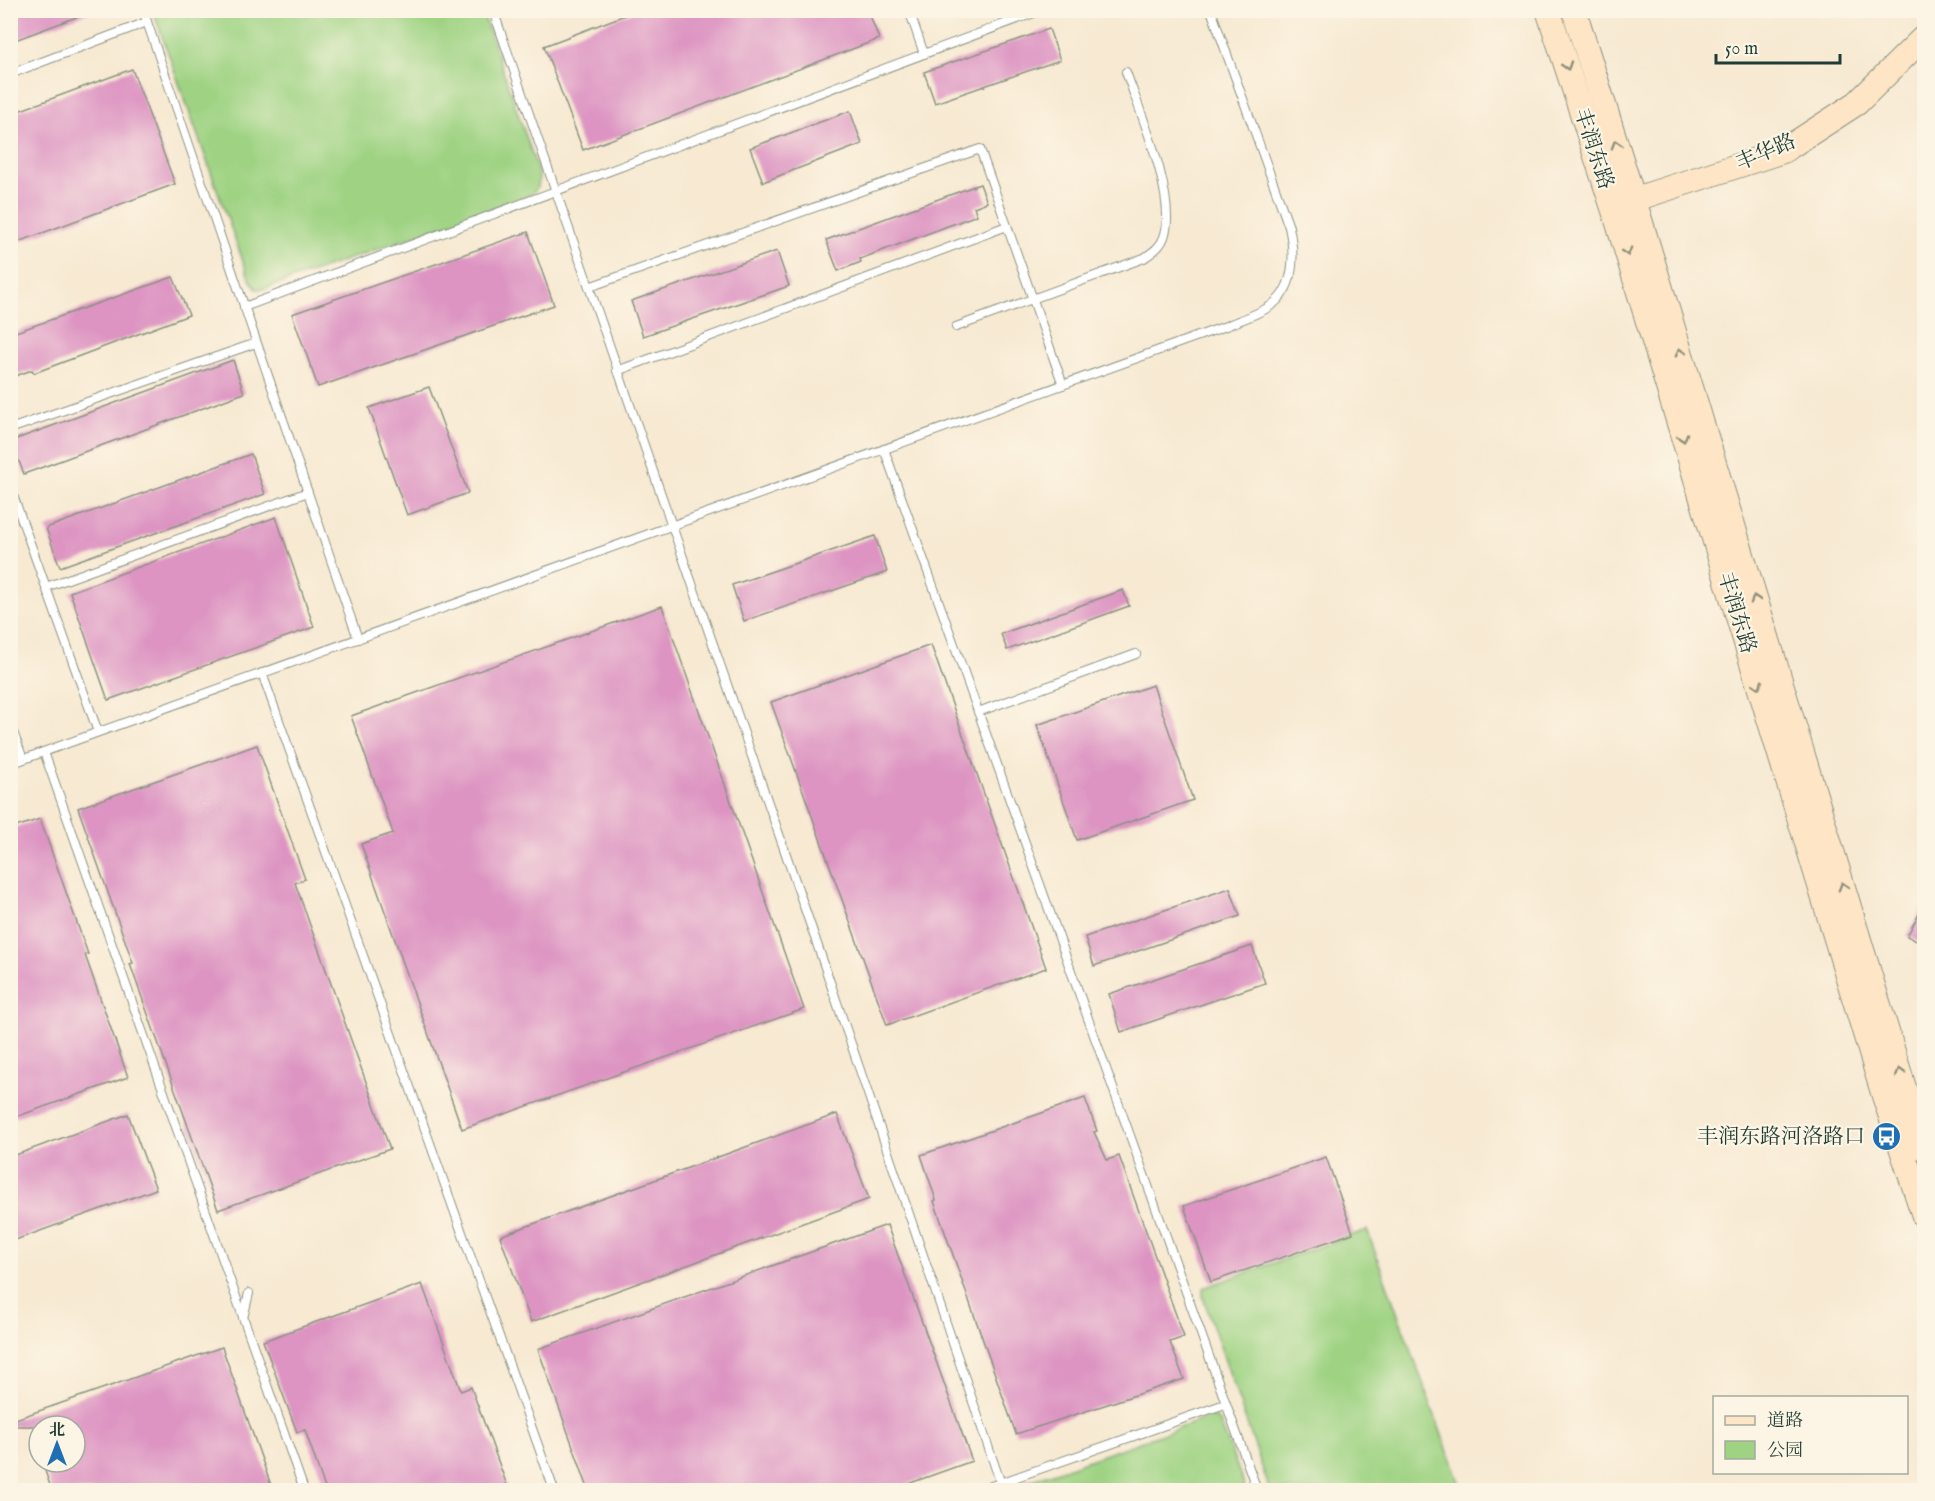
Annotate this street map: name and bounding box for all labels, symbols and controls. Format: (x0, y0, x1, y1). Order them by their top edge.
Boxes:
scale bar (1716, 27, 1840, 65)
text: 50 m (1725, 38, 1758, 61)
one-way arrow (1559, 60, 1572, 71)
street label: 丰润东路 (1567, 105, 1619, 193)
street label: 丰华路 (1732, 128, 1800, 178)
one-way arrow (1611, 139, 1623, 150)
one-way arrow (1620, 246, 1632, 257)
one-way arrow (1675, 347, 1687, 358)
one-way arrow (1676, 432, 1688, 443)
street label: 丰润东路 (1711, 569, 1761, 657)
one-way arrow (1750, 594, 1762, 605)
one-way arrow (1751, 679, 1763, 690)
one-way arrow (1838, 881, 1850, 892)
one-way arrow (1894, 1067, 1907, 1078)
bus stop icon: 丰润东路河洛路口 (1870, 1121, 1902, 1153)
place label: 丰润东路河洛路口 (1697, 1124, 1865, 1151)
legend (1713, 1396, 1908, 1474)
text: 道路 (1767, 1410, 1803, 1433)
north arrow (27, 1414, 87, 1474)
text: 北 (49, 1421, 65, 1441)
text: 公园 (1767, 1440, 1803, 1463)

